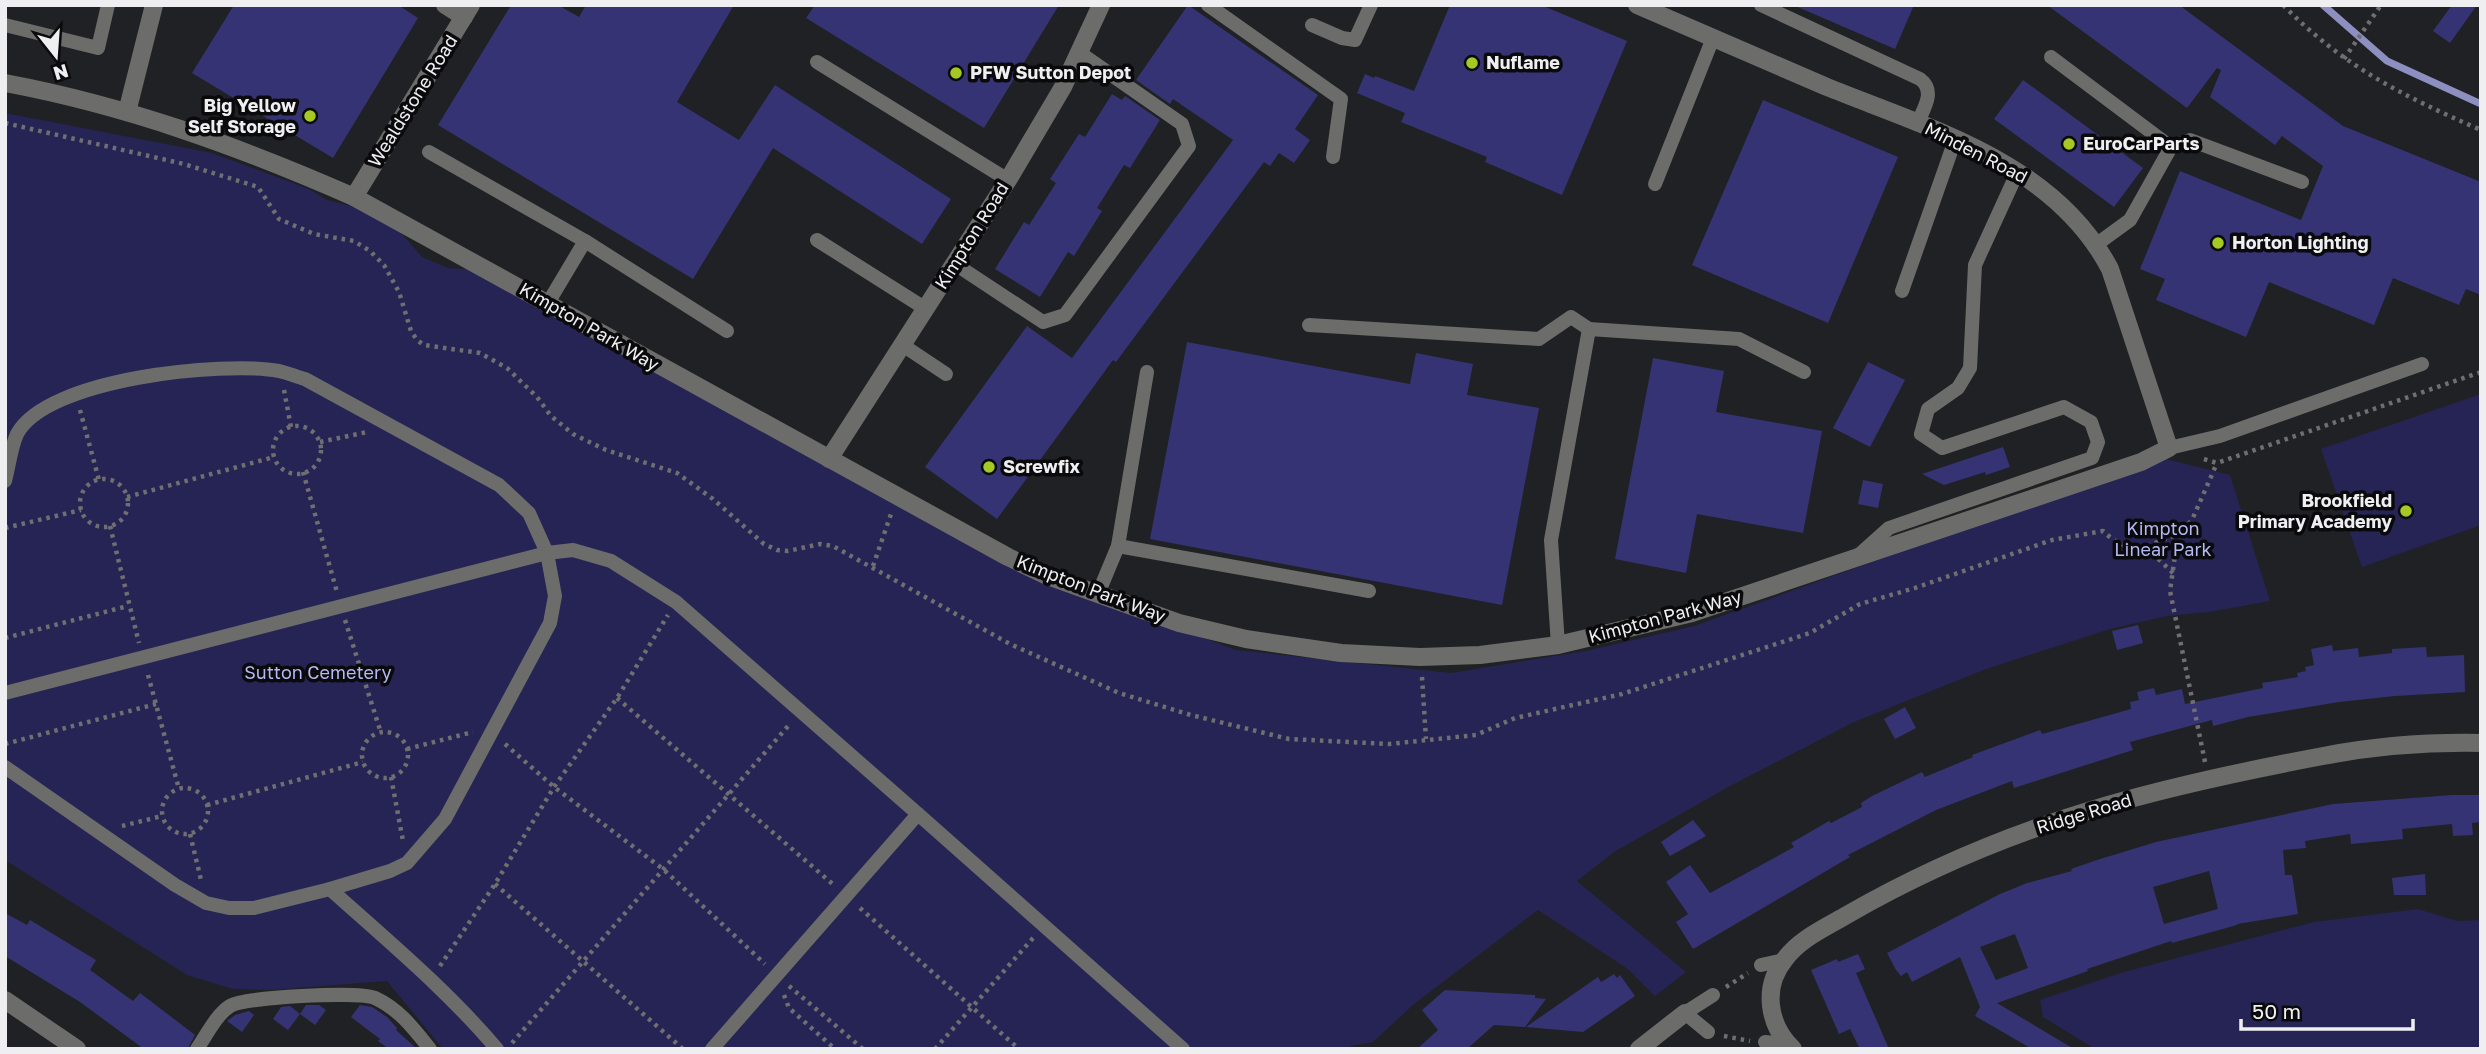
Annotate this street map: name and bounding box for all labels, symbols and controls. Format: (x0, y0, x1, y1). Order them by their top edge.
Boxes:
north arrow (21, 21, 91, 91)
street label: Wealdstone Road (363, 30, 462, 171)
place label: Nuflame (1486, 51, 1560, 73)
marker: Nuflame (1464, 55, 1480, 71)
text: N (51, 60, 71, 86)
place label: PFW Sutton Depot (970, 61, 1131, 83)
marker: PFW Sutton Depot (948, 65, 964, 81)
place label: Big Yellow Self Storage (188, 94, 296, 137)
marker: Big Yellow Self Storage (302, 108, 318, 124)
street label: Minden Road (1921, 117, 2032, 187)
place label: EuroCarParts (2083, 132, 2200, 154)
marker: EuroCarParts (2061, 136, 2077, 152)
street label: Kimpton Road (930, 178, 1013, 293)
place label: Horton Lighting (2232, 231, 2369, 253)
marker: Horton Lighting (2210, 235, 2226, 251)
street label: Kimpton Park Way (516, 277, 663, 375)
place label: Screwfix (1003, 455, 1080, 477)
marker: Screwfix (981, 459, 997, 475)
place label: Brookfield Primary Academy (2238, 489, 2392, 532)
marker: Brookfield Primary Academy (2398, 503, 2414, 519)
park label: Kimpton Linear Park (2114, 517, 2212, 560)
street label: Kimpton Park Way (1014, 550, 1169, 627)
street label: Kimpton Park Way (1586, 585, 1744, 647)
park label: Sutton Cemetery (244, 661, 392, 683)
street label: Ridge Road (2034, 788, 2134, 838)
scale bar (2241, 988, 2412, 1032)
text: 50 m (2252, 998, 2301, 1024)

